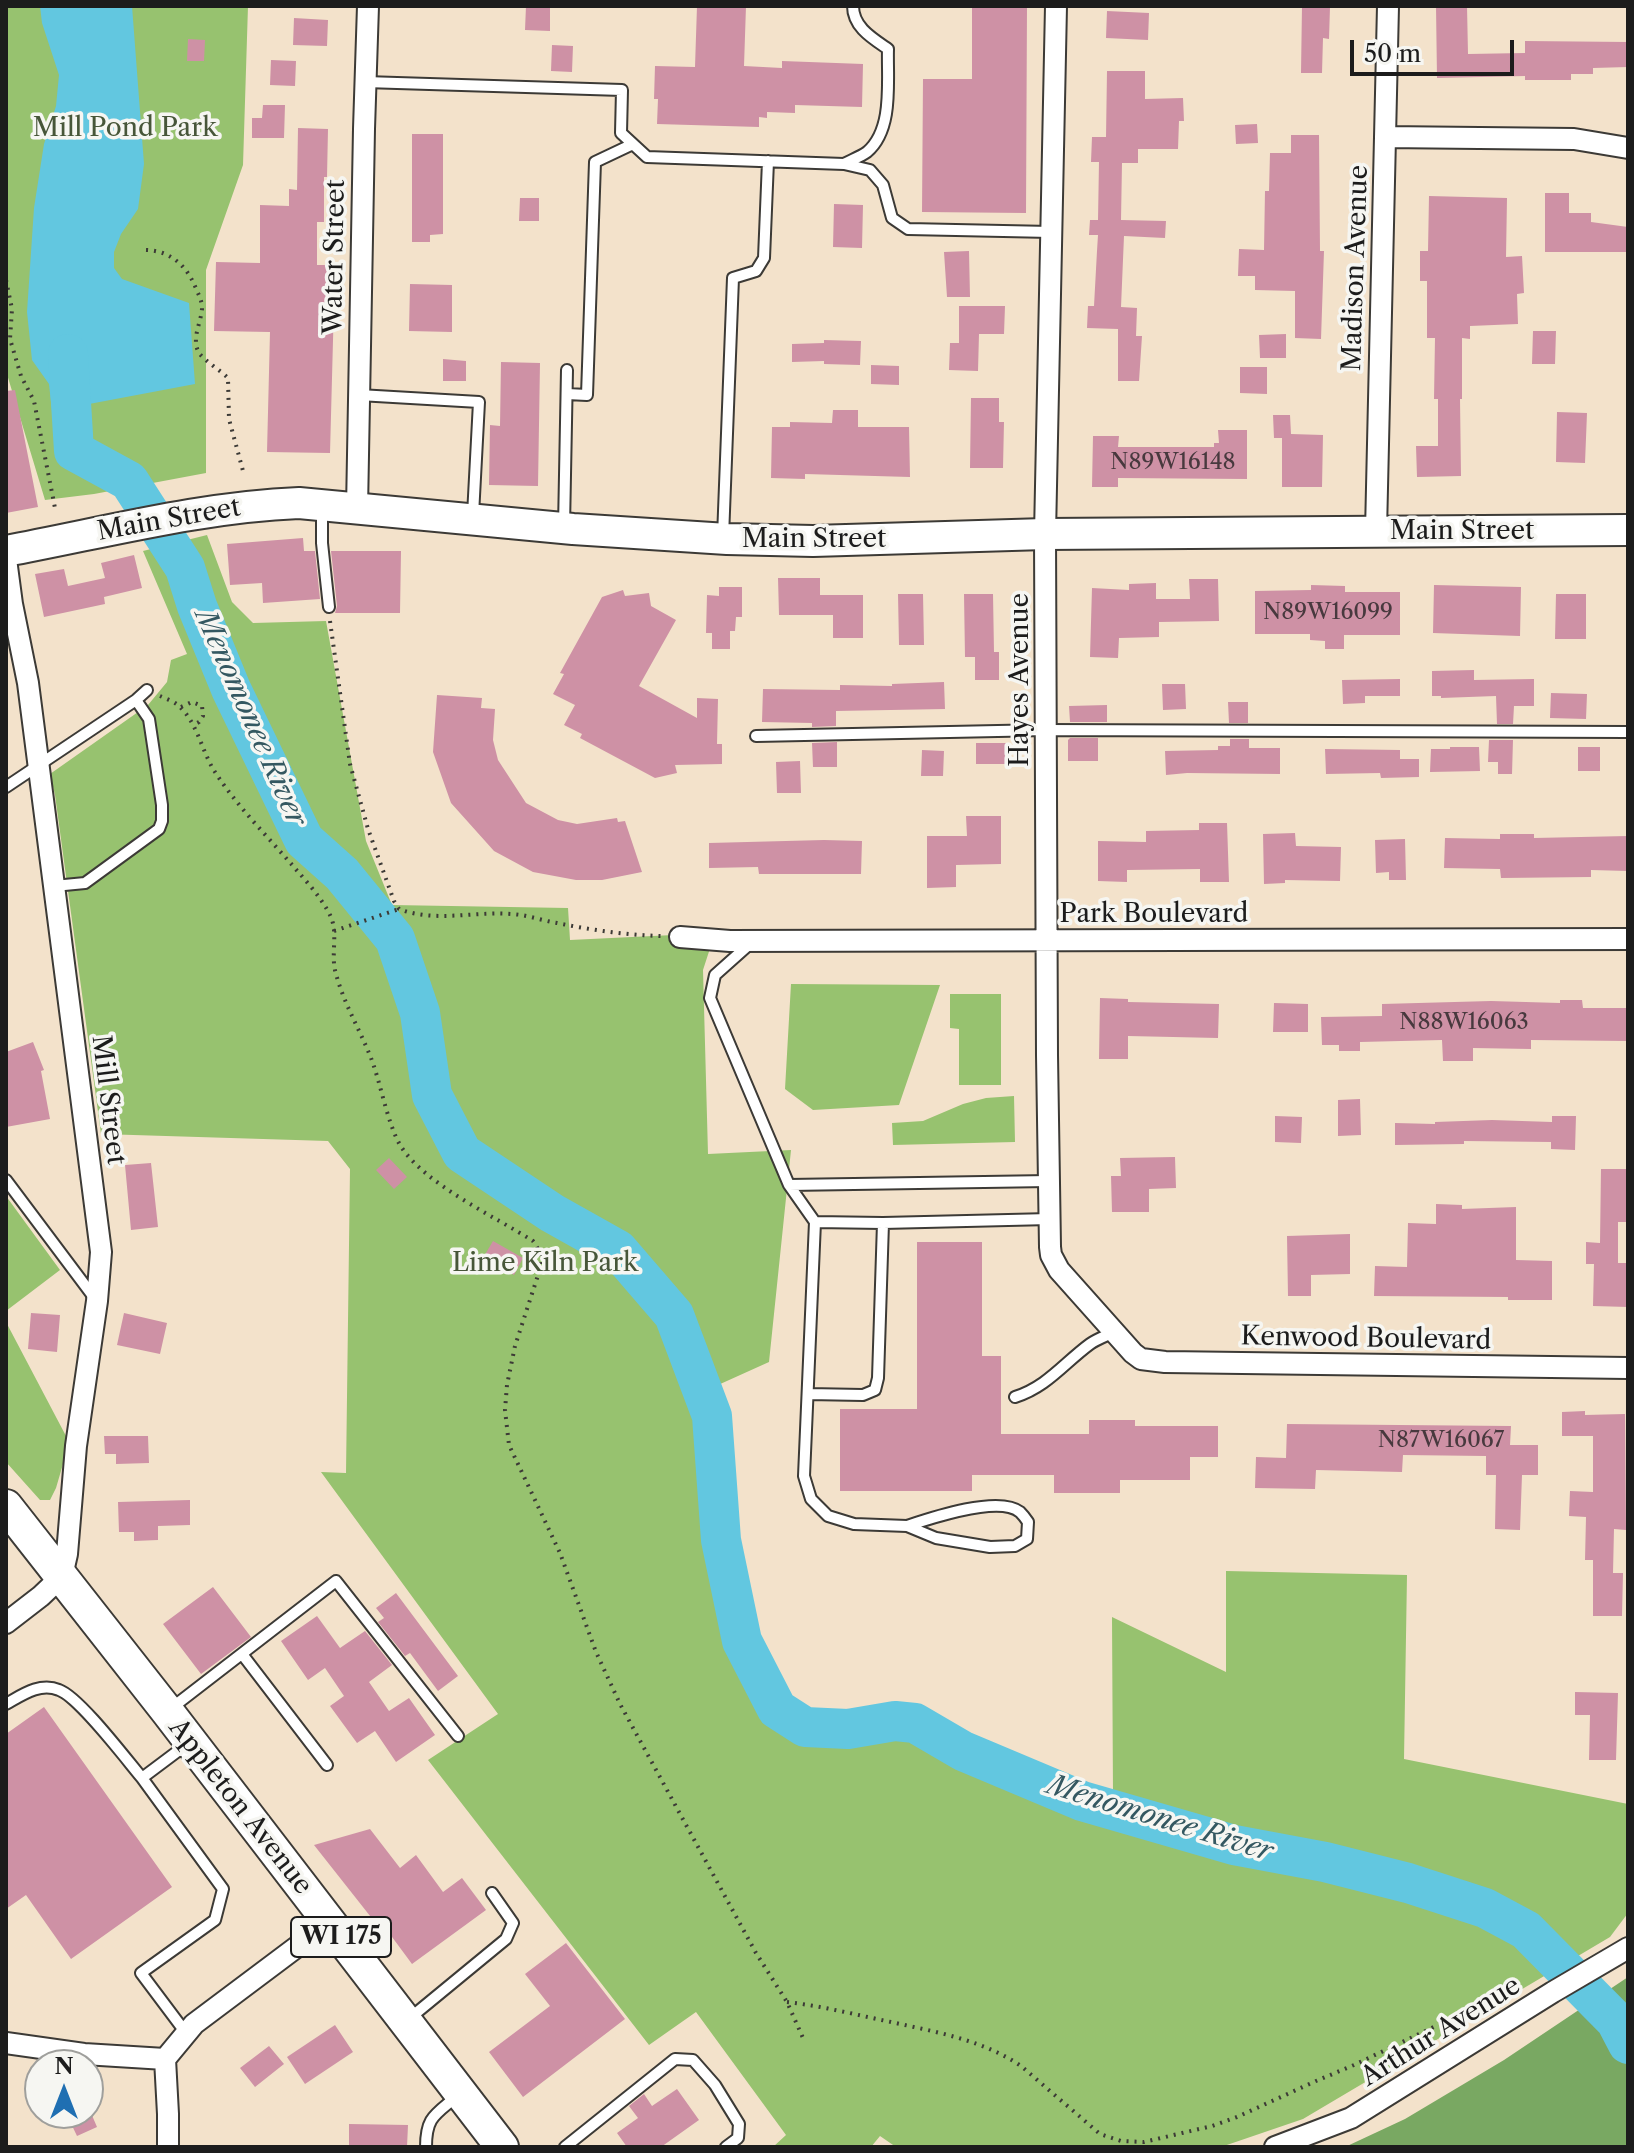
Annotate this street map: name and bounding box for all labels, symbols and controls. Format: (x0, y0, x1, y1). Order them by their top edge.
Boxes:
scale bar (1354, 24, 1518, 74)
text: 50 m (1364, 39, 1421, 68)
park label: Mill Pond Park (33, 112, 217, 144)
street label: Madison Avenue (1337, 164, 1375, 372)
street label: Water Street (318, 179, 352, 335)
house number: N89W16148 (1110, 450, 1236, 476)
street label: Main Street (95, 492, 243, 548)
street label: Main Street (1390, 515, 1534, 547)
street label: Main Street (742, 523, 886, 555)
street label: Hayes Avenue (1004, 593, 1036, 767)
house number: N89W16099 (1263, 600, 1393, 626)
water label: Menomonee River (187, 604, 313, 832)
street label: Park Boulevard (1060, 898, 1248, 930)
house number: N88W16063 (1399, 1010, 1529, 1036)
street label: Mill Street (85, 1033, 131, 1167)
park label: Lime Kiln Park (452, 1247, 638, 1279)
street label: Kenwood Boulevard (1240, 1321, 1492, 1357)
house number: N87W16067 (1378, 1428, 1504, 1454)
street label: Appleton Avenue (162, 1713, 318, 1901)
water label: Menomonee River (1043, 1769, 1277, 1869)
road number: WI 175 (291, 1917, 391, 1957)
street label: Arthur Avenue (1356, 1971, 1526, 2093)
north arrow (24, 2049, 104, 2129)
text: N (54, 2053, 74, 2080)

